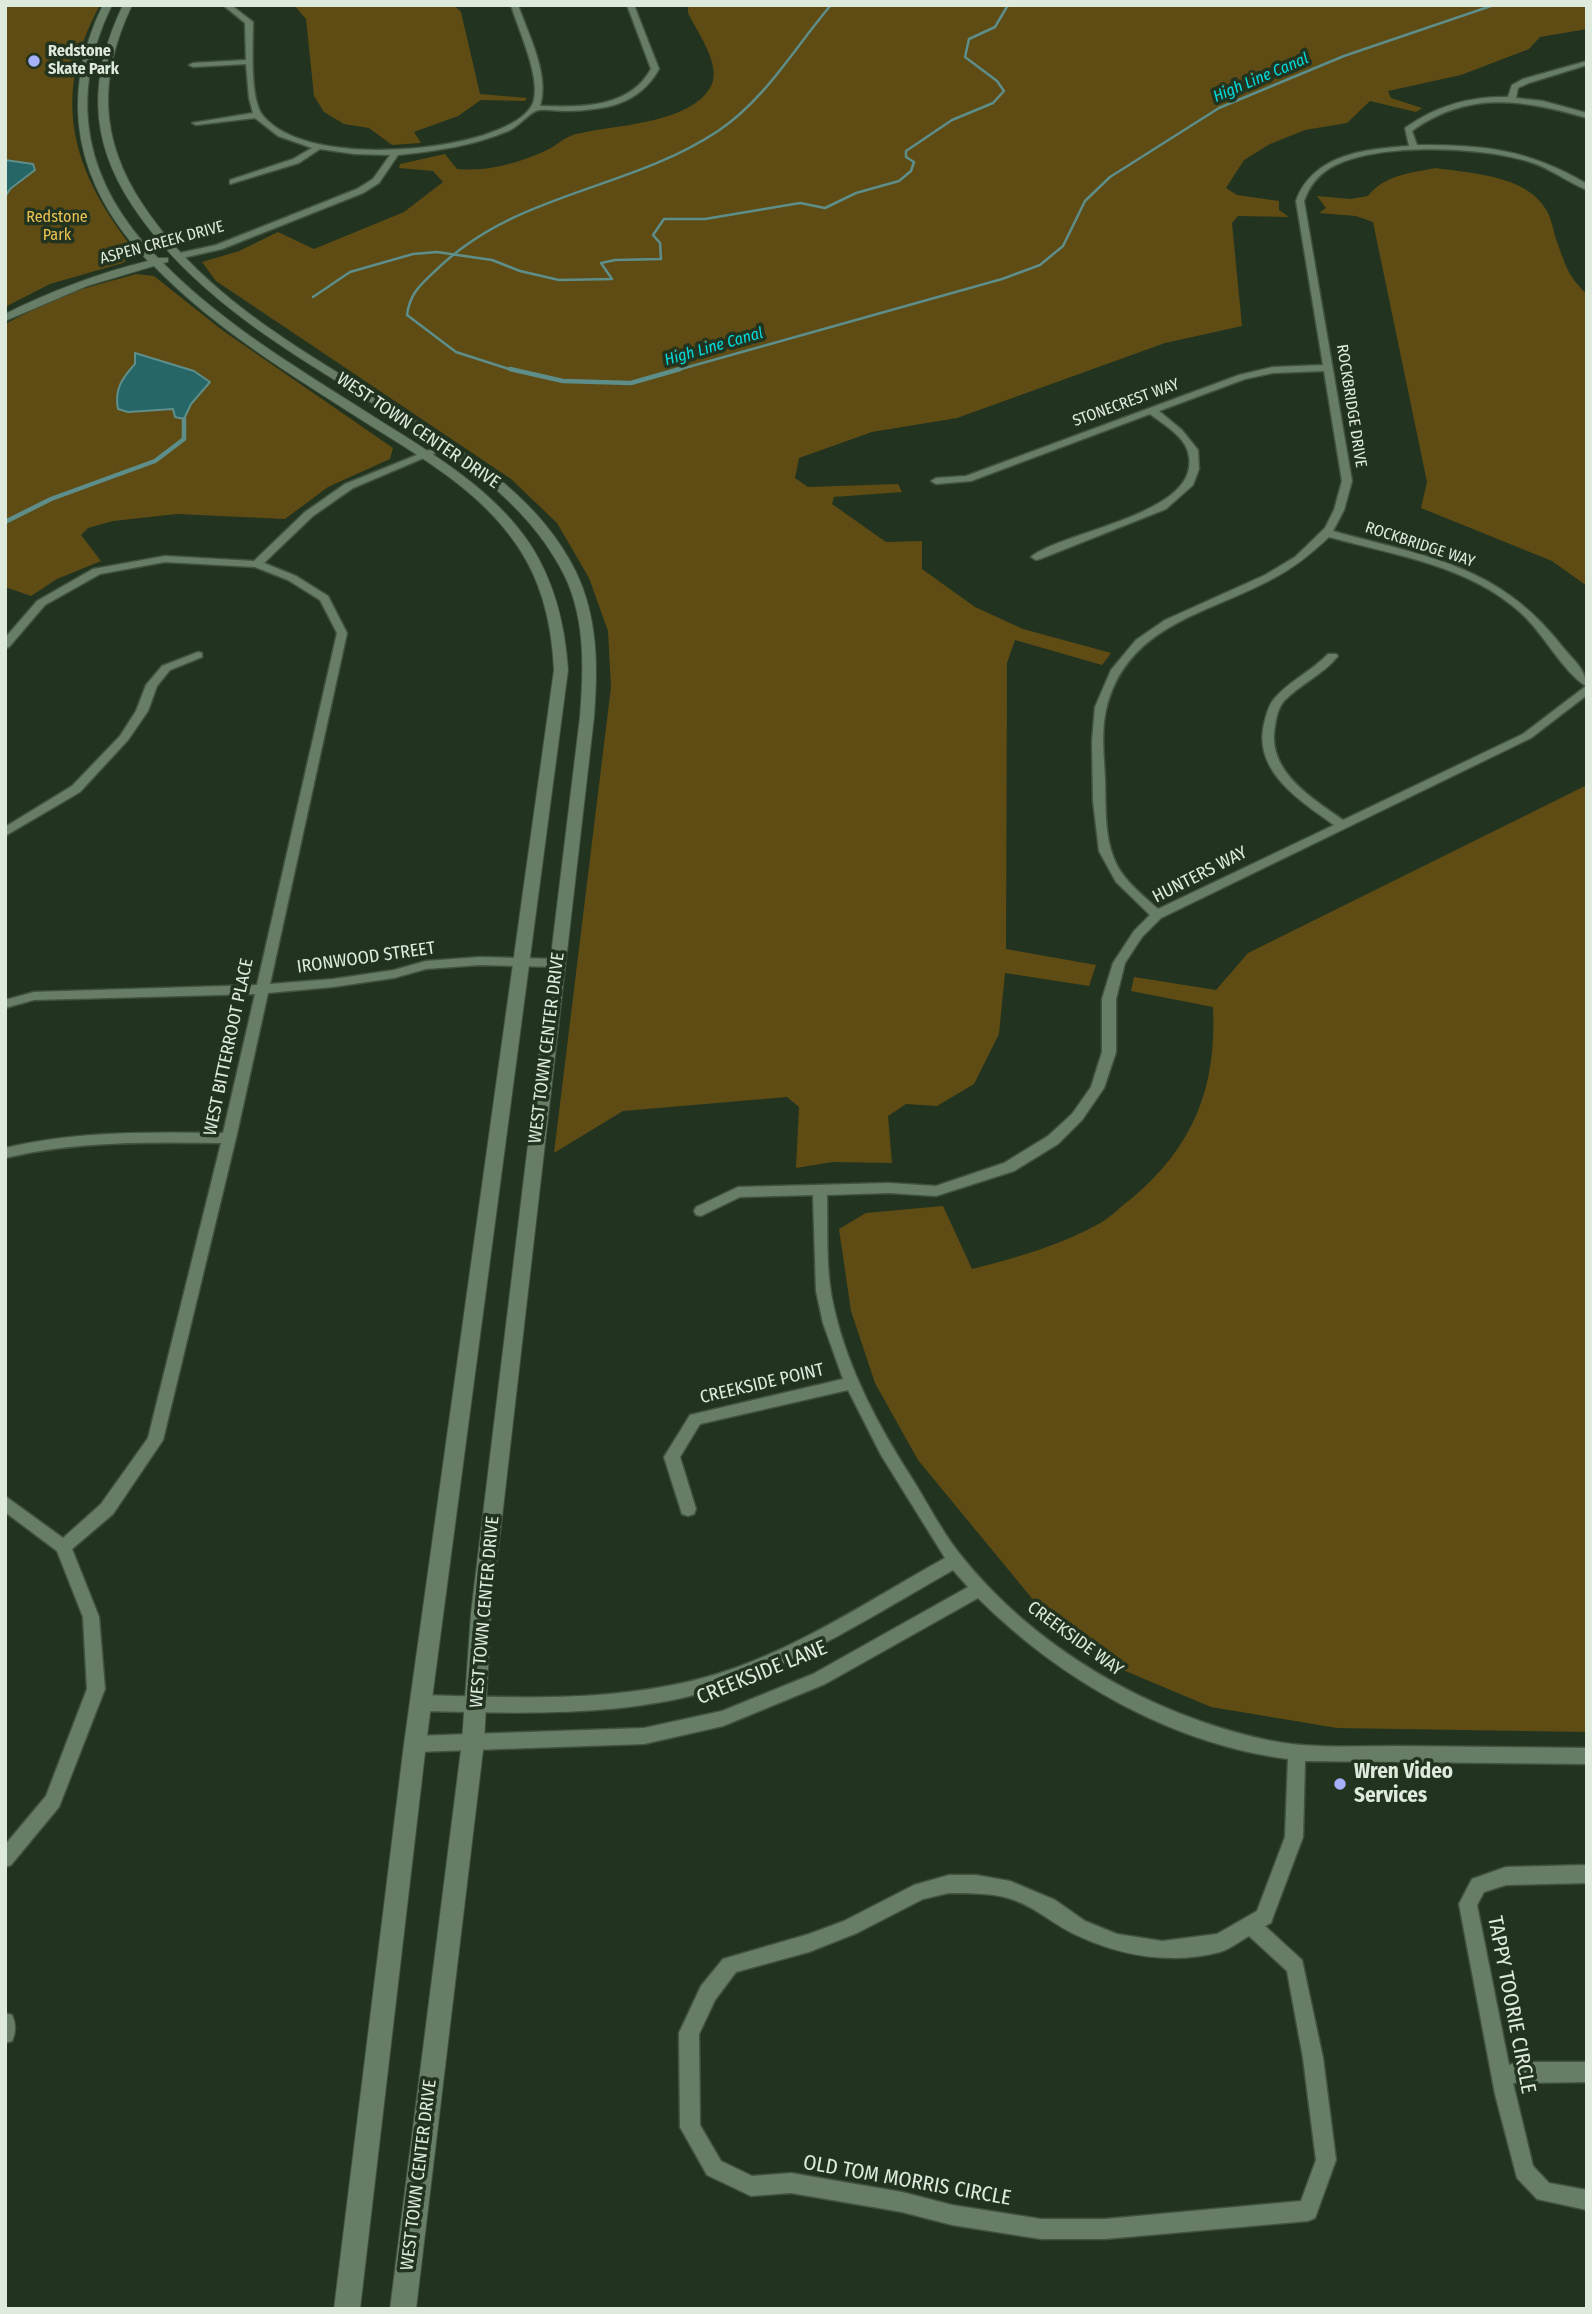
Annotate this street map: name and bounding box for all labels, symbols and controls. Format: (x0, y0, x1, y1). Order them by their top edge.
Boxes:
place label: Redstone Skate Park (48, 42, 119, 80)
water label: High Line Canal (1210, 49, 1312, 107)
marker: Redstone Skate Park (26, 53, 42, 69)
park label: Redstone Park (26, 208, 88, 246)
street label: ASPEN CREEK DRIVE (98, 217, 226, 269)
water label: High Line Canal (662, 324, 766, 370)
street label: ROCKBRIDGE DRIVE (1332, 343, 1370, 469)
street label: WEST TOWN CENTER DRIVE (332, 368, 504, 494)
street label: STONECREST WAY (1070, 375, 1182, 431)
street label: ROCKBRIDGE WAY (1363, 518, 1477, 572)
street label: HUNTERS WAY (1149, 842, 1251, 908)
street label: IRONWOOD STREET (296, 938, 436, 978)
street label: WEST TOWN CENTER DRIVE (525, 951, 569, 1145)
street label: WEST BITTERROOT PLACE (200, 956, 258, 1138)
street label: CREEKSIDE POINT (698, 1359, 826, 1409)
street label: WEST TOWN CENTER DRIVE (466, 1515, 504, 1709)
street label: CREEKSIDE WAY (1023, 1597, 1127, 1681)
street label: CREEKSIDE LANE (693, 1635, 831, 1711)
place label: Wren Video Services (1354, 1759, 1453, 1809)
marker: Wren Video Services (1332, 1776, 1348, 1792)
street label: TAPPY TOORIE CIRCLE (1481, 1914, 1541, 2096)
street label: WEST TOWN CENTER DRIVE (397, 2078, 441, 2272)
street label: OLD TOM MORRIS CIRCLE (801, 2150, 1013, 2212)

